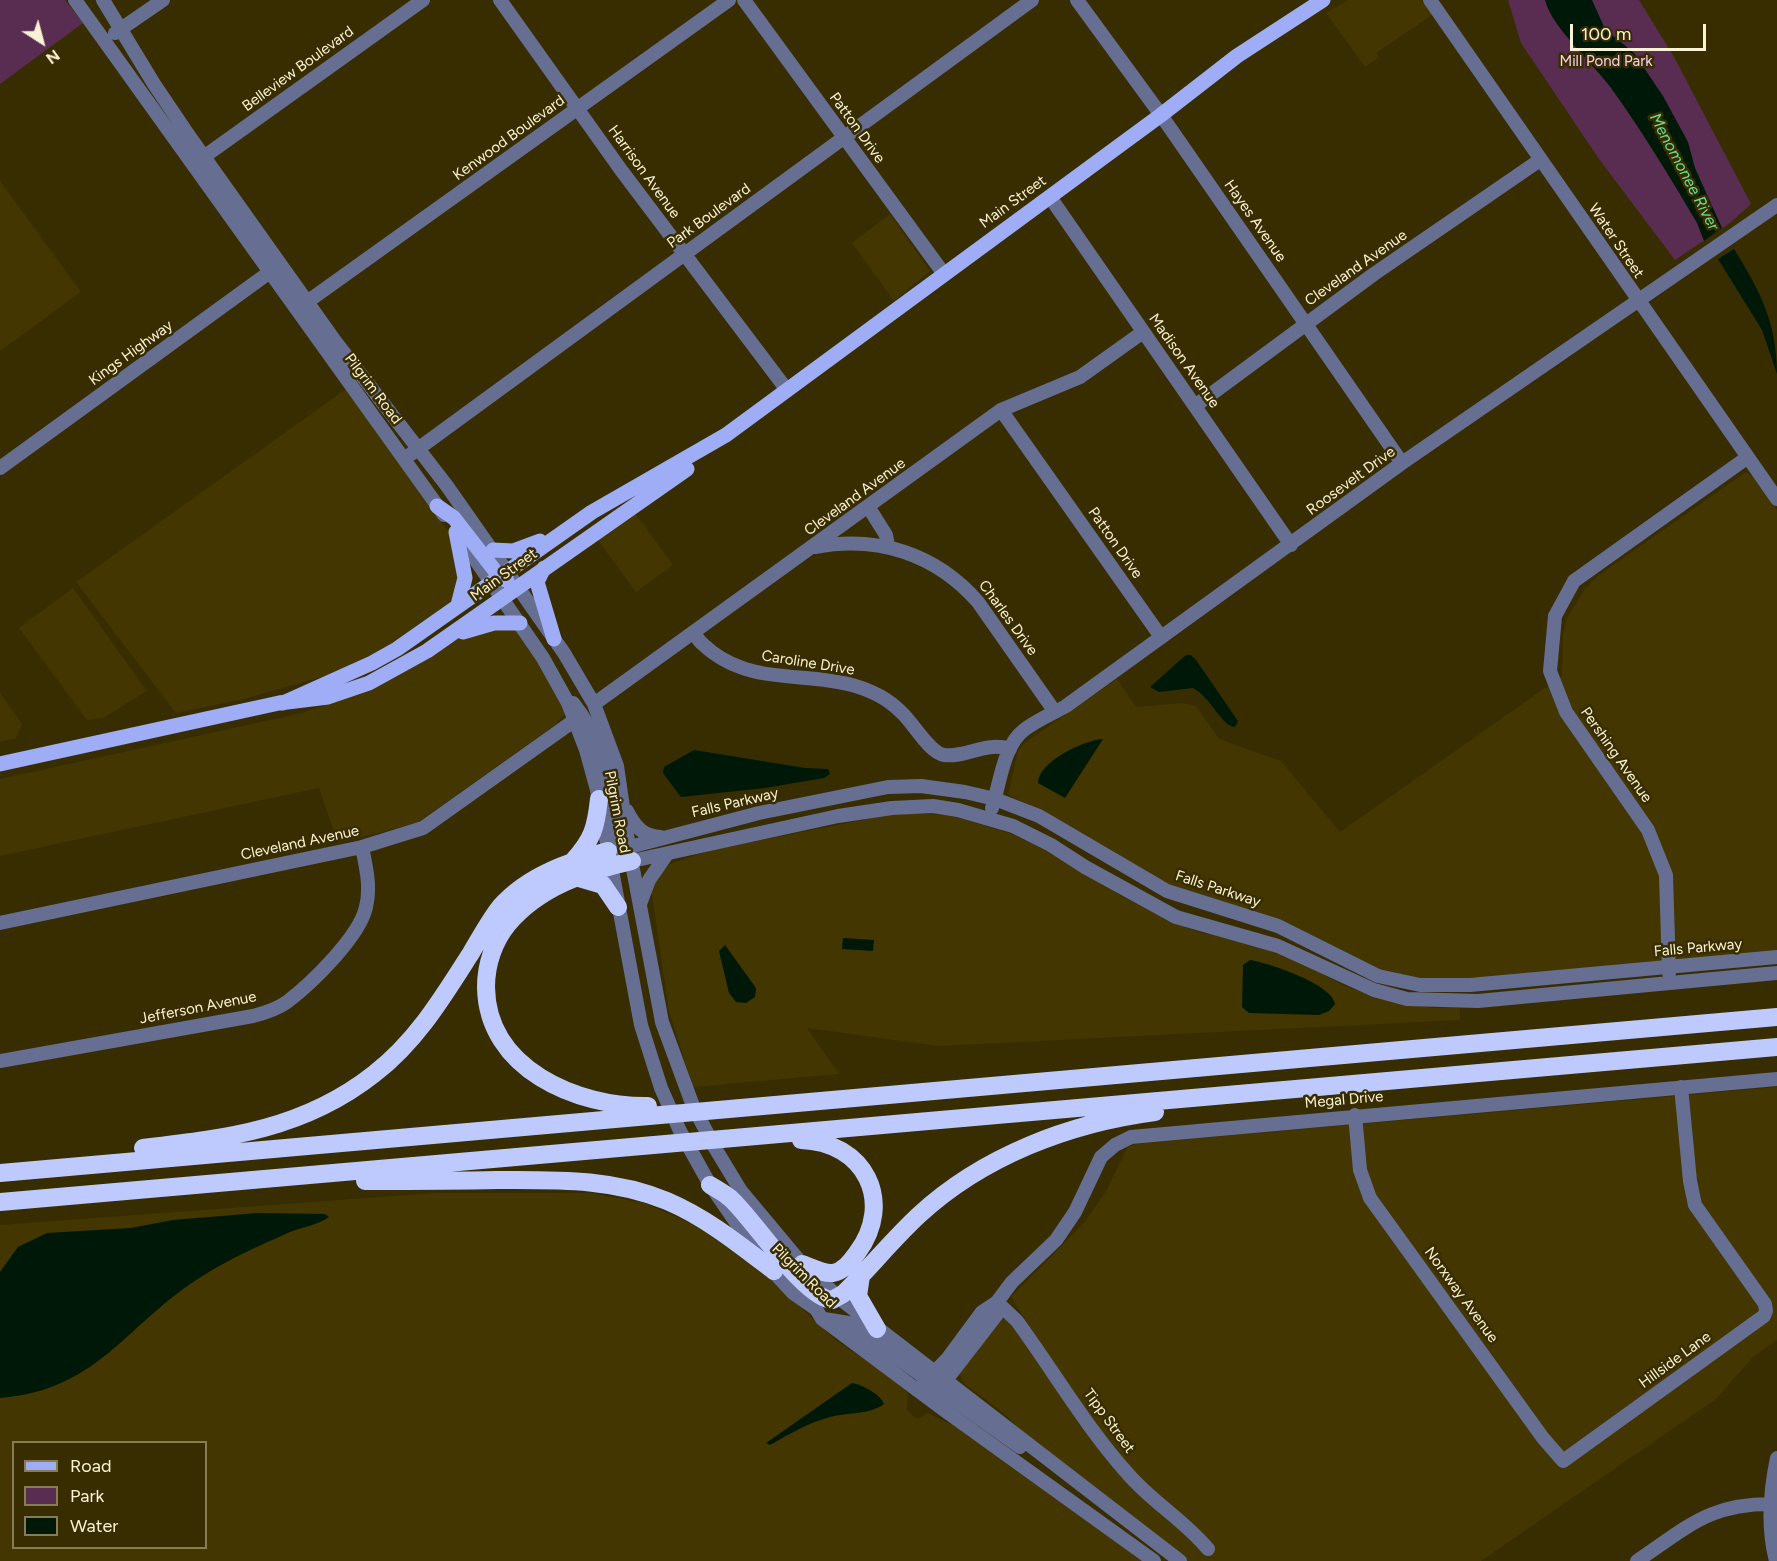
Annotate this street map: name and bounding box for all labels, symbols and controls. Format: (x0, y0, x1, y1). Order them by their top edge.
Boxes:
north arrow (12, 12, 72, 72)
scale bar (1573, 12, 1710, 50)
street label: Belleview Boulevard (239, 23, 357, 115)
text: 100 m (1581, 23, 1631, 45)
text: N (42, 46, 63, 68)
park label: Mill Pond Park (1559, 53, 1653, 71)
street label: Patton Drive (825, 89, 889, 167)
street label: Kenwood Boulevard (450, 91, 568, 185)
water label: Menomonee River (1645, 110, 1723, 234)
street label: Harrison Avenue (604, 122, 684, 222)
street label: Main Street (976, 172, 1050, 232)
street label: Hayes Avenue (1220, 176, 1290, 266)
street label: Park Boulevard (664, 180, 754, 252)
street label: Water Street (1584, 200, 1648, 282)
street label: Cleveland Avenue (1302, 226, 1410, 310)
street label: Madison Avenue (1145, 310, 1223, 412)
street label: Kings Highway (86, 317, 176, 389)
street label: Pilgrim Road (341, 350, 405, 428)
street label: Roosevelt Drive (1303, 443, 1399, 519)
street label: Cleveland Avenue (801, 454, 909, 540)
street label: Patton Drive (1084, 504, 1146, 582)
street label: Main Street (467, 545, 541, 605)
street label: Charles Drive (975, 577, 1041, 659)
street label: Caroline Drive (760, 647, 856, 679)
street label: Pershing Avenue (1576, 704, 1656, 806)
street label: Pilgrim Road (600, 769, 634, 855)
street label: Falls Parkway (690, 784, 780, 822)
street label: Cleveland Avenue (239, 822, 361, 864)
street label: Falls Parkway (1173, 867, 1263, 911)
street label: Falls Parkway (1653, 935, 1743, 961)
street label: Jefferson Avenue (138, 988, 258, 1028)
street label: Megal Drive (1304, 1088, 1384, 1112)
street label: Pilgrim Road (768, 1240, 840, 1312)
street label: Norxway Avenue (1420, 1244, 1502, 1346)
street label: Hillside Lane (1636, 1328, 1714, 1392)
street label: Tipp Street (1080, 1385, 1138, 1457)
legend (12, 1441, 207, 1549)
text: Road (70, 1455, 111, 1477)
text: Park (70, 1485, 104, 1507)
text: Water (70, 1515, 118, 1537)

